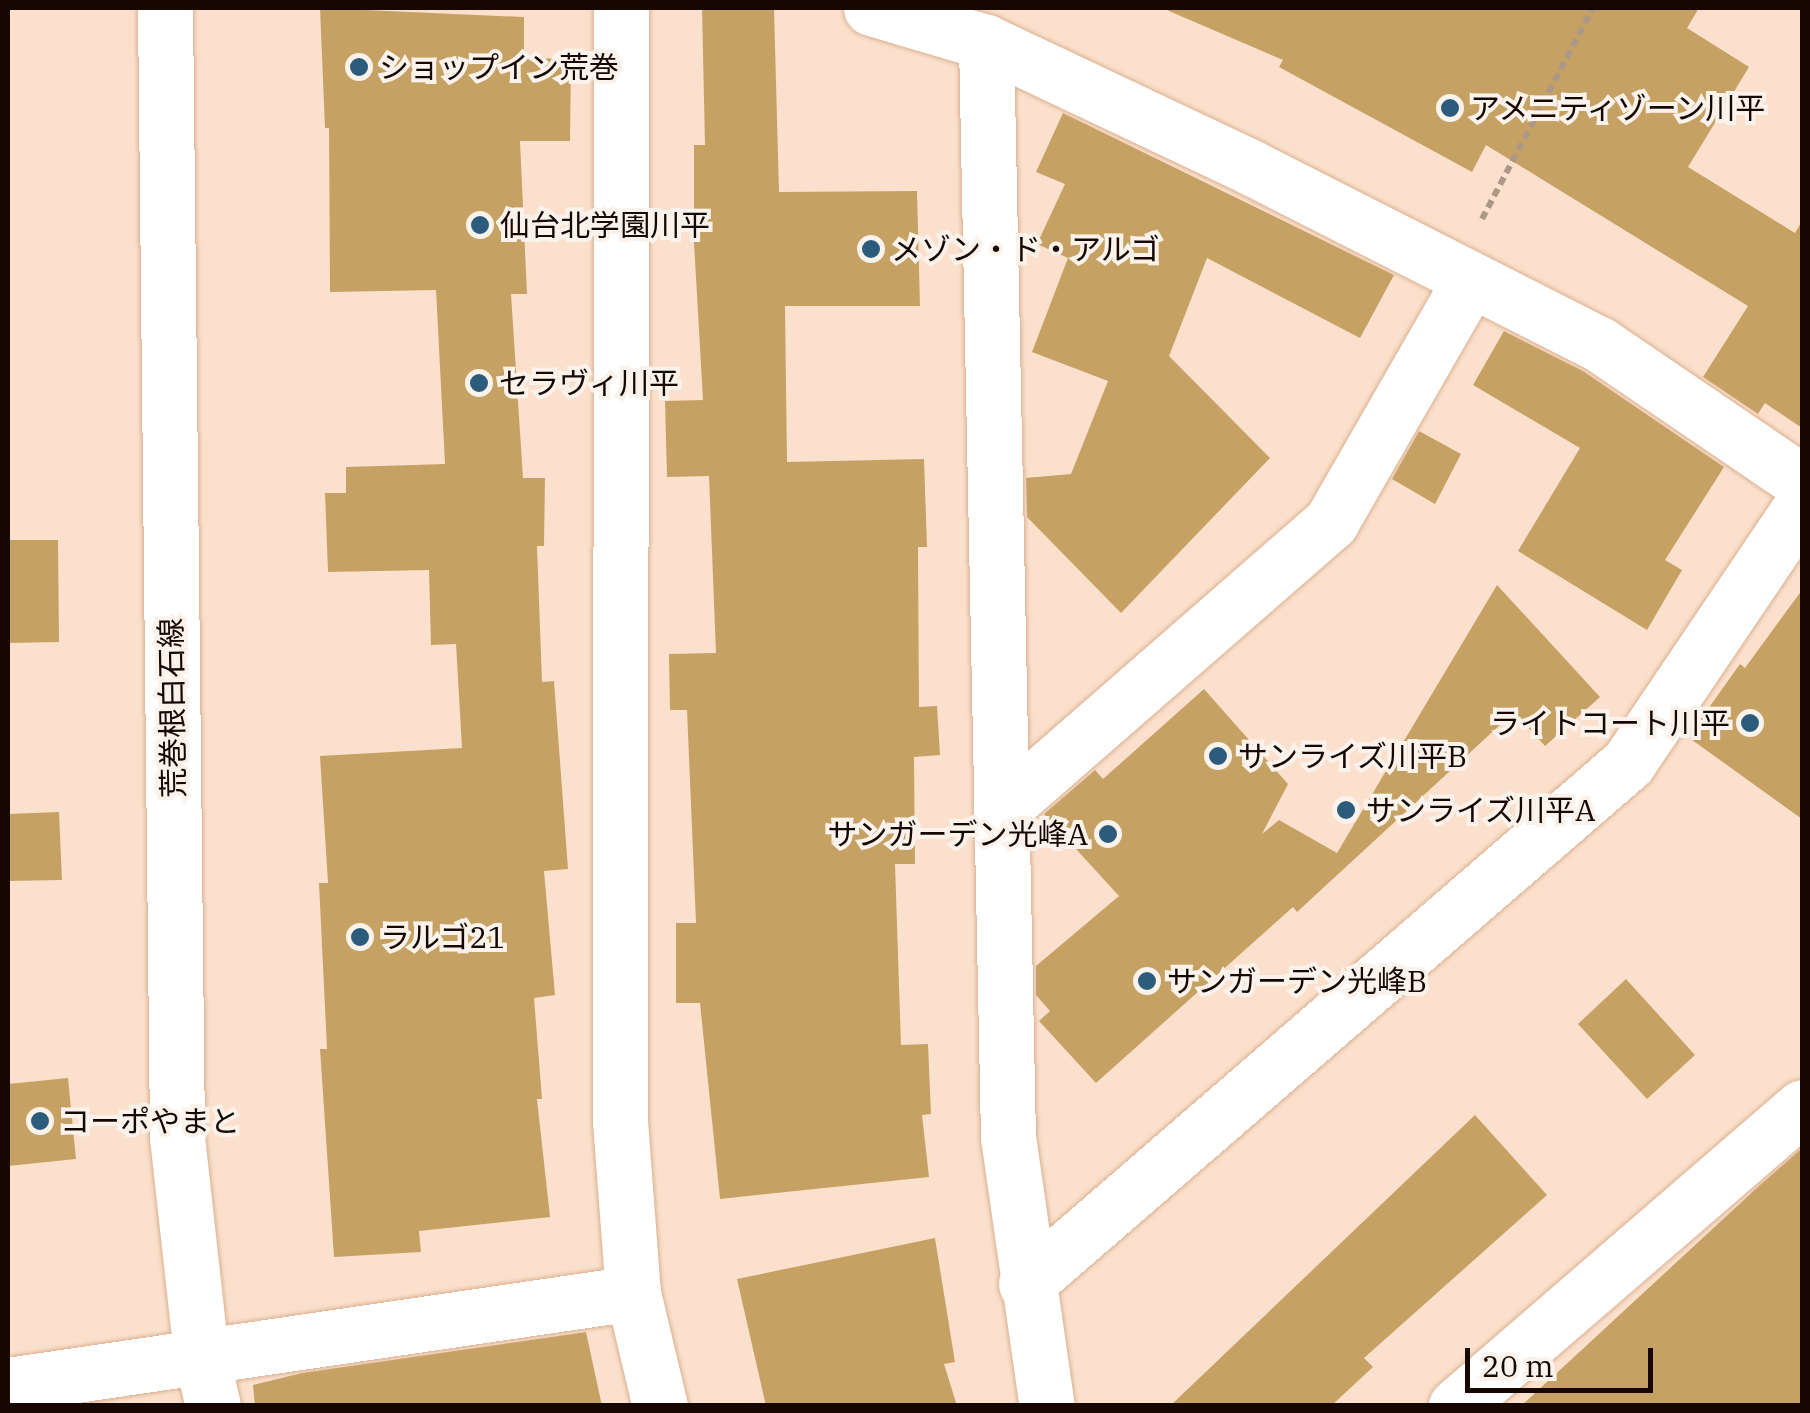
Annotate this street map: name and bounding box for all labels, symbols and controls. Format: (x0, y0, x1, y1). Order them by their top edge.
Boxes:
place label: ショップイン荒巻 (379, 49, 619, 85)
marker: ショップイン荒巻 (348, 56, 370, 78)
place label: アメニティゾーン川平 (1470, 90, 1770, 126)
marker: アメニティゾーン川平 (1439, 97, 1461, 119)
place label: 仙台北学園川平 (500, 207, 710, 243)
marker: 仙台北学園川平 (469, 214, 491, 236)
place label: メゾン・ド・アルゴ (891, 231, 1161, 267)
marker: メゾン・ド・アルゴ (860, 238, 882, 260)
place label: セラヴィ川平 (499, 365, 679, 401)
marker: セラヴィ川平 (468, 372, 490, 394)
street label: 荒巻根白石線 (152, 618, 192, 798)
place label: ライトコート川平 (1490, 705, 1730, 741)
marker: ライトコート川平 (1739, 712, 1761, 734)
place label: サンライズ川平B (1238, 738, 1468, 774)
marker: サンライズ川平B (1207, 745, 1229, 767)
place label: サンライズ川平A (1366, 792, 1597, 828)
marker: サンライズ川平A (1335, 799, 1357, 821)
place label: サンガーデン光峰A (827, 816, 1088, 852)
marker: サンガーデン光峰A (1097, 823, 1119, 845)
place label: ラルゴ21 (380, 919, 506, 955)
marker: ラルゴ21 (349, 926, 371, 948)
place label: サンガーデン光峰B (1167, 963, 1427, 999)
marker: サンガーデン光峰B (1136, 970, 1158, 992)
place label: コーポやまと (60, 1103, 240, 1139)
marker: コーポやまと (29, 1110, 51, 1132)
scale bar (1470, 1328, 1658, 1390)
text: 20 m (1482, 1346, 1554, 1385)

